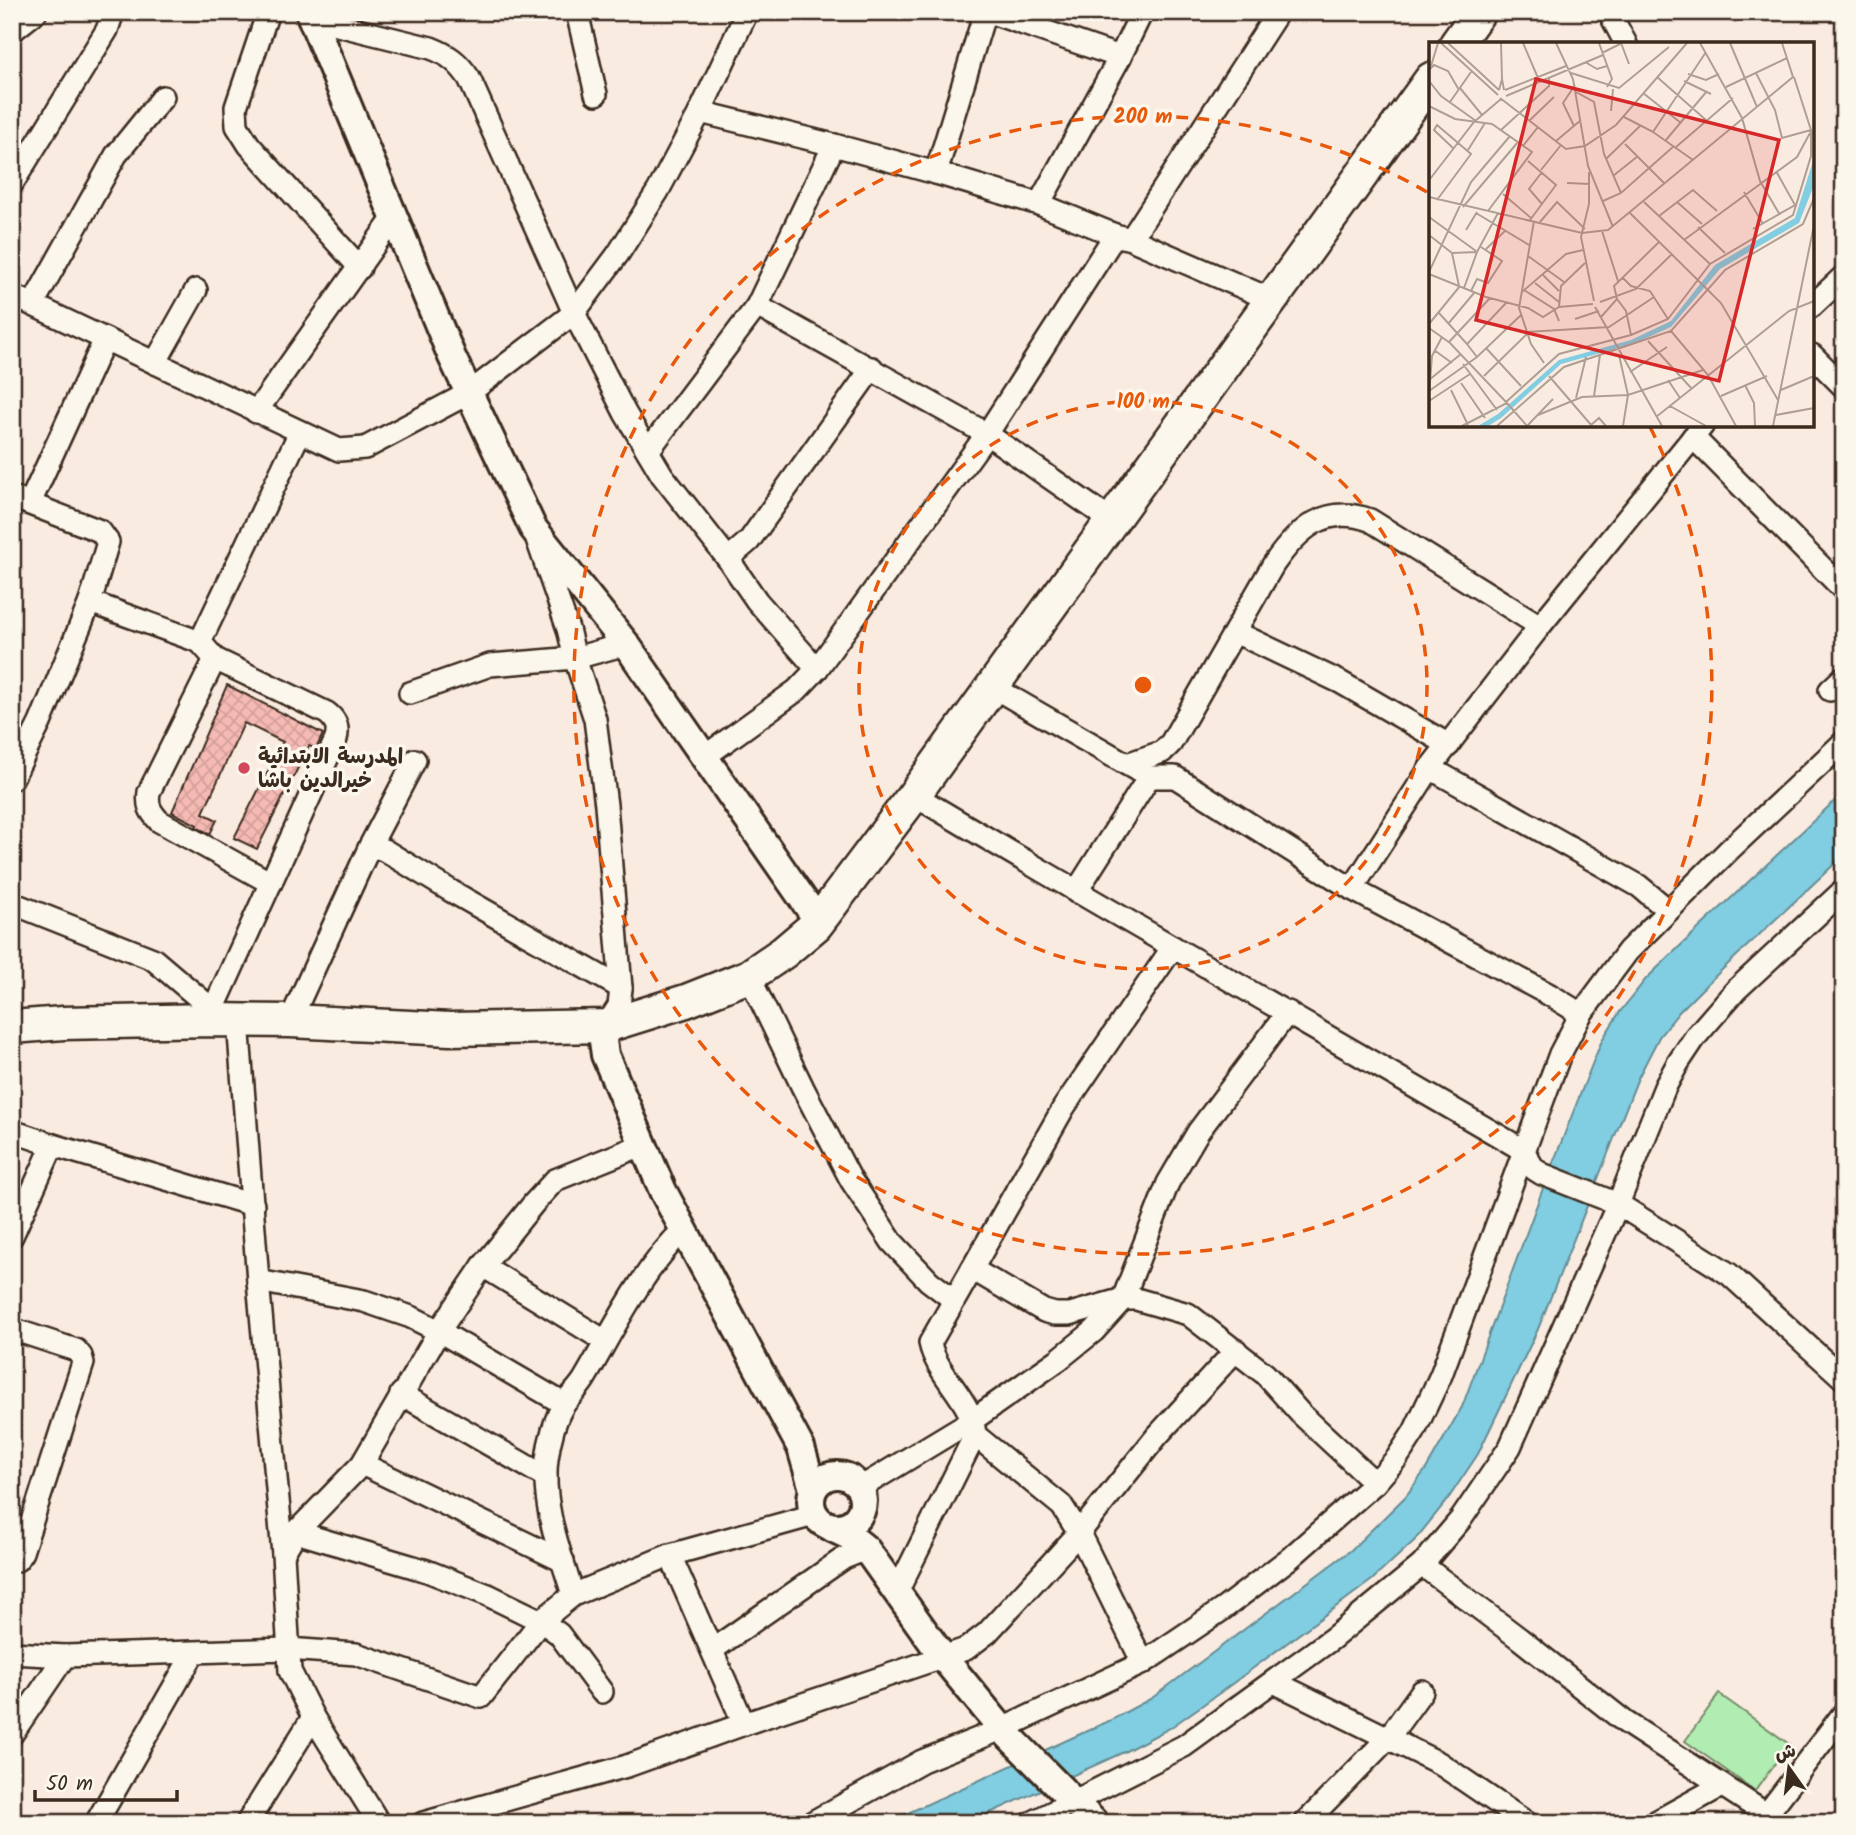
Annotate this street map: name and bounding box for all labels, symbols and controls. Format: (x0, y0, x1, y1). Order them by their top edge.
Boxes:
inset map (1429, 42, 1814, 427)
text: 200 m (1113, 101, 1173, 134)
text: 100 m (1116, 386, 1170, 419)
centre of rings (1131, 673, 1155, 697)
place label: المدرسة الابتدائية خيرالدين باشا (258, 741, 403, 798)
marker: المدرسة الابتدائية خيرالدين باشا (236, 760, 252, 776)
north arrow (1755, 1734, 1825, 1804)
text: ش (1772, 1736, 1799, 1771)
scale bar (35, 1758, 177, 1802)
text: 50 m (46, 1768, 93, 1801)

